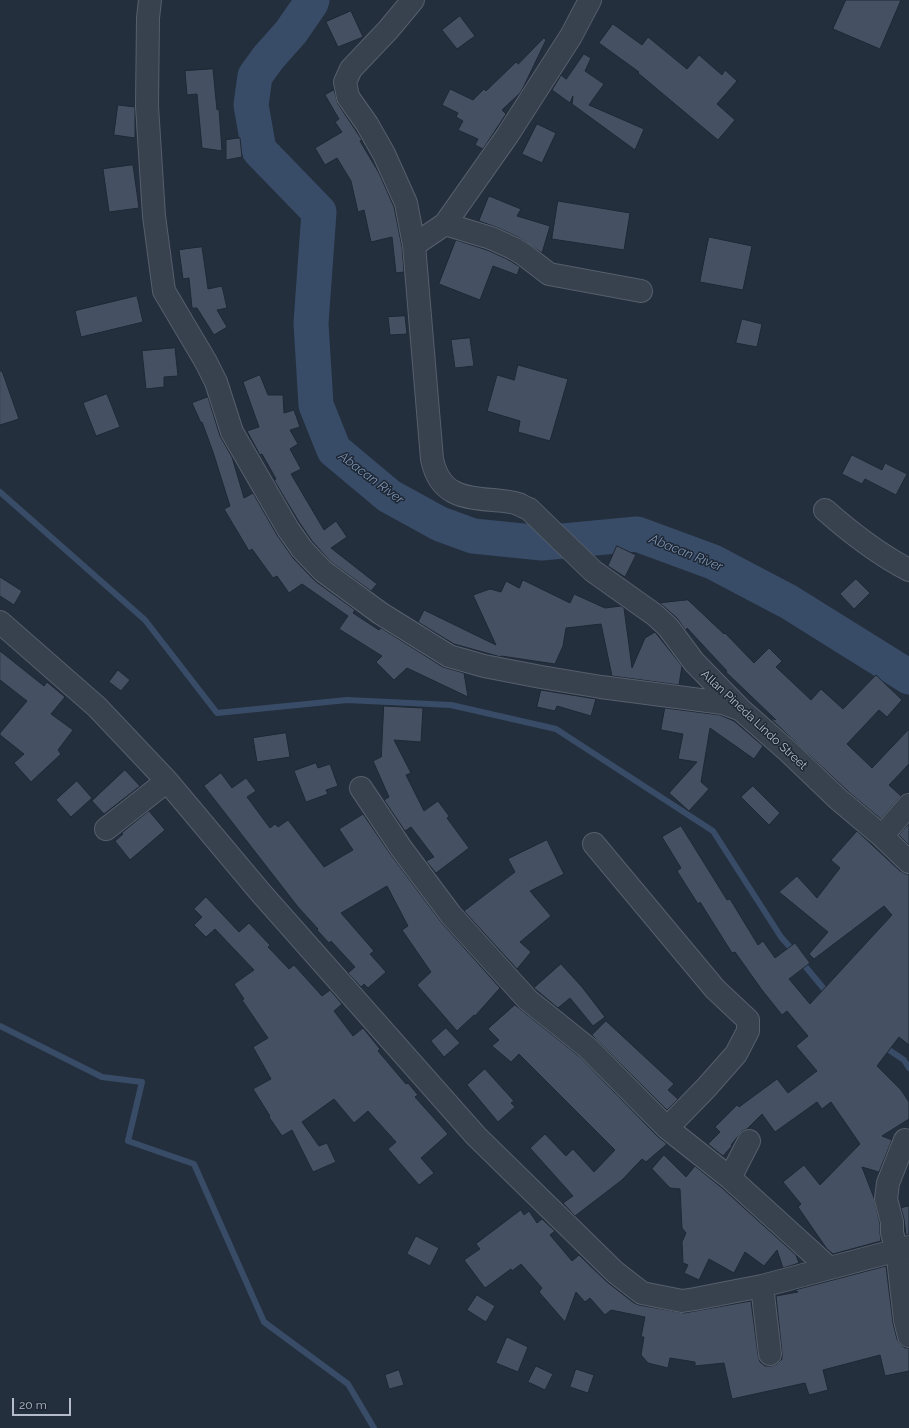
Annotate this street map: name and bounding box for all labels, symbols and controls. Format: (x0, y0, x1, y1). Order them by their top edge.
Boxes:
water label: Abacan River (335, 448, 407, 508)
water label: Abacan River (647, 531, 725, 575)
street label: Allan Pineda Lindo Street (698, 667, 810, 773)
scale bar (14, 1390, 73, 1416)
text: 20 m (19, 1398, 47, 1412)

